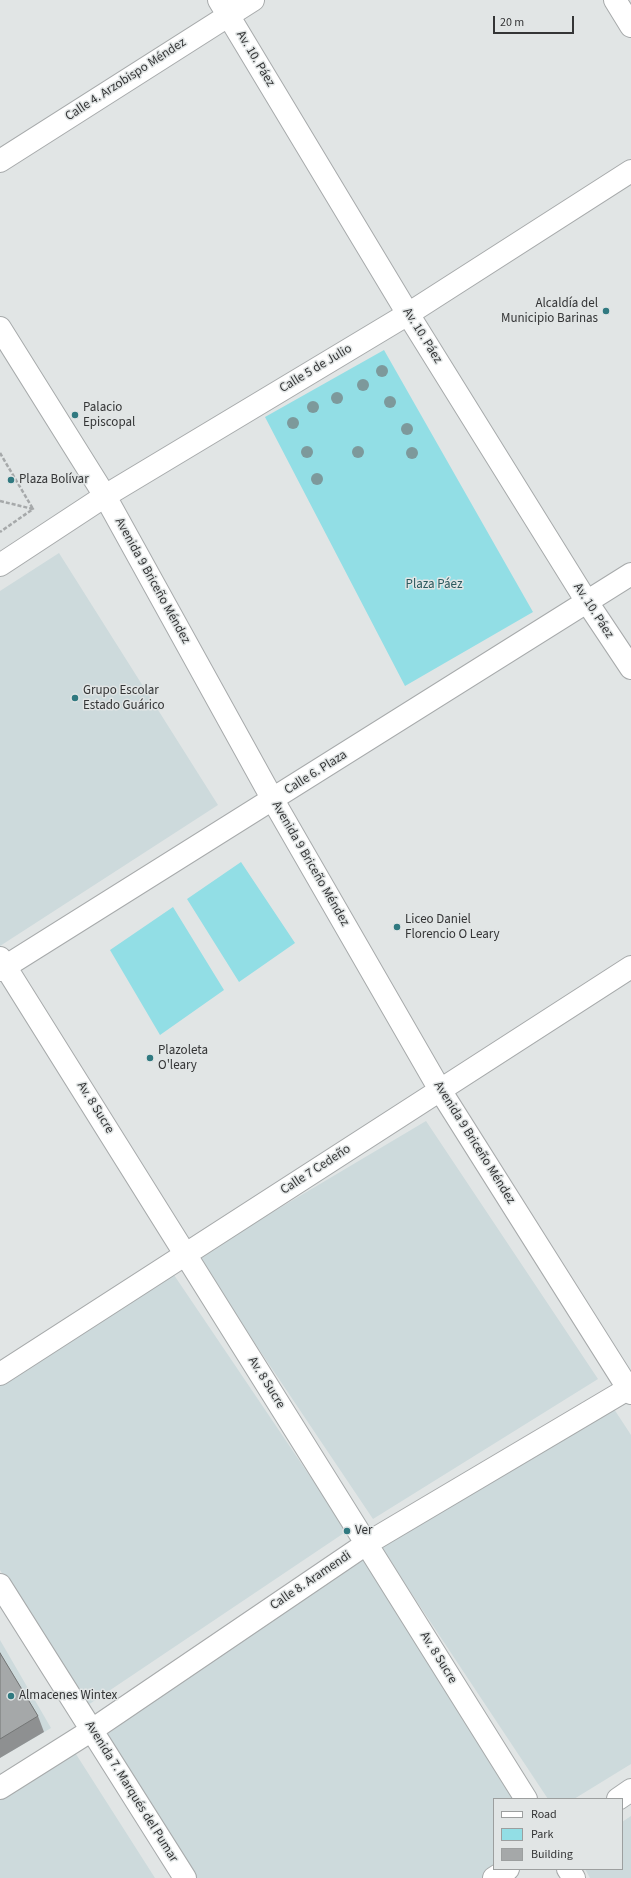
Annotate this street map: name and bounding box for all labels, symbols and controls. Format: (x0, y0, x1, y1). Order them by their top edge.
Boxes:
scale bar (495, 8, 576, 34)
text: 20 m (500, 14, 524, 31)
street label: Av. 10. Páez (232, 28, 278, 90)
street label: Calle 4. Arzobispo Méndez (63, 35, 189, 125)
place label: Alcaldía del Municipio Barinas (501, 296, 598, 327)
street label: Av. 10. Páez (399, 305, 445, 367)
marker: Alcaldía del Municipio Barinas (601, 306, 611, 316)
street label: Calle 5 de Julio (277, 341, 355, 397)
place label: Palacio Episcopal (83, 400, 135, 431)
marker: Palacio Episcopal (70, 410, 80, 420)
place label: Plaza Bolívar (19, 472, 89, 488)
marker: Plaza Bolívar (6, 475, 16, 485)
street label: Avenida 9 Briceño Méndez (111, 515, 193, 647)
park label: Plaza Páez (406, 577, 462, 593)
street label: Av. 10. Páez (569, 581, 617, 641)
place label: Grupo Escolar Estado Guárico (83, 683, 165, 714)
marker: Grupo Escolar Estado Guárico (70, 693, 80, 703)
street label: Calle 6. Plaza (282, 748, 350, 798)
street label: Avenida 9 Briceño Méndez (268, 799, 352, 929)
place label: Liceo Daniel Florencio O Leary (405, 912, 500, 943)
marker: Liceo Daniel Florencio O Leary (392, 922, 402, 932)
place label: Plazoleta O'leary (158, 1043, 208, 1074)
marker: Plazoleta O'leary (145, 1053, 155, 1063)
street label: Av. 8 Sucre (73, 1079, 117, 1137)
street label: Avenida 9 Briceño Méndez (430, 1079, 518, 1207)
street label: Calle 7 Cedeño (278, 1142, 354, 1198)
street label: Av. 8 Sucre (244, 1354, 288, 1412)
place label: Ver (355, 1523, 372, 1539)
marker: Ver (342, 1526, 352, 1536)
street label: Calle 8. Aramendi (267, 1548, 355, 1614)
street label: Av. 8 Sucre (416, 1629, 460, 1687)
place label: Almacenes Wintex (19, 1688, 117, 1704)
marker: Almacenes Wintex (6, 1691, 16, 1701)
street label: Avenida 7. Marqués del Pumar (81, 1719, 181, 1865)
legend (493, 1798, 623, 1870)
text: Road (531, 1806, 557, 1823)
text: Park (531, 1826, 553, 1843)
text: Building (531, 1846, 573, 1863)

